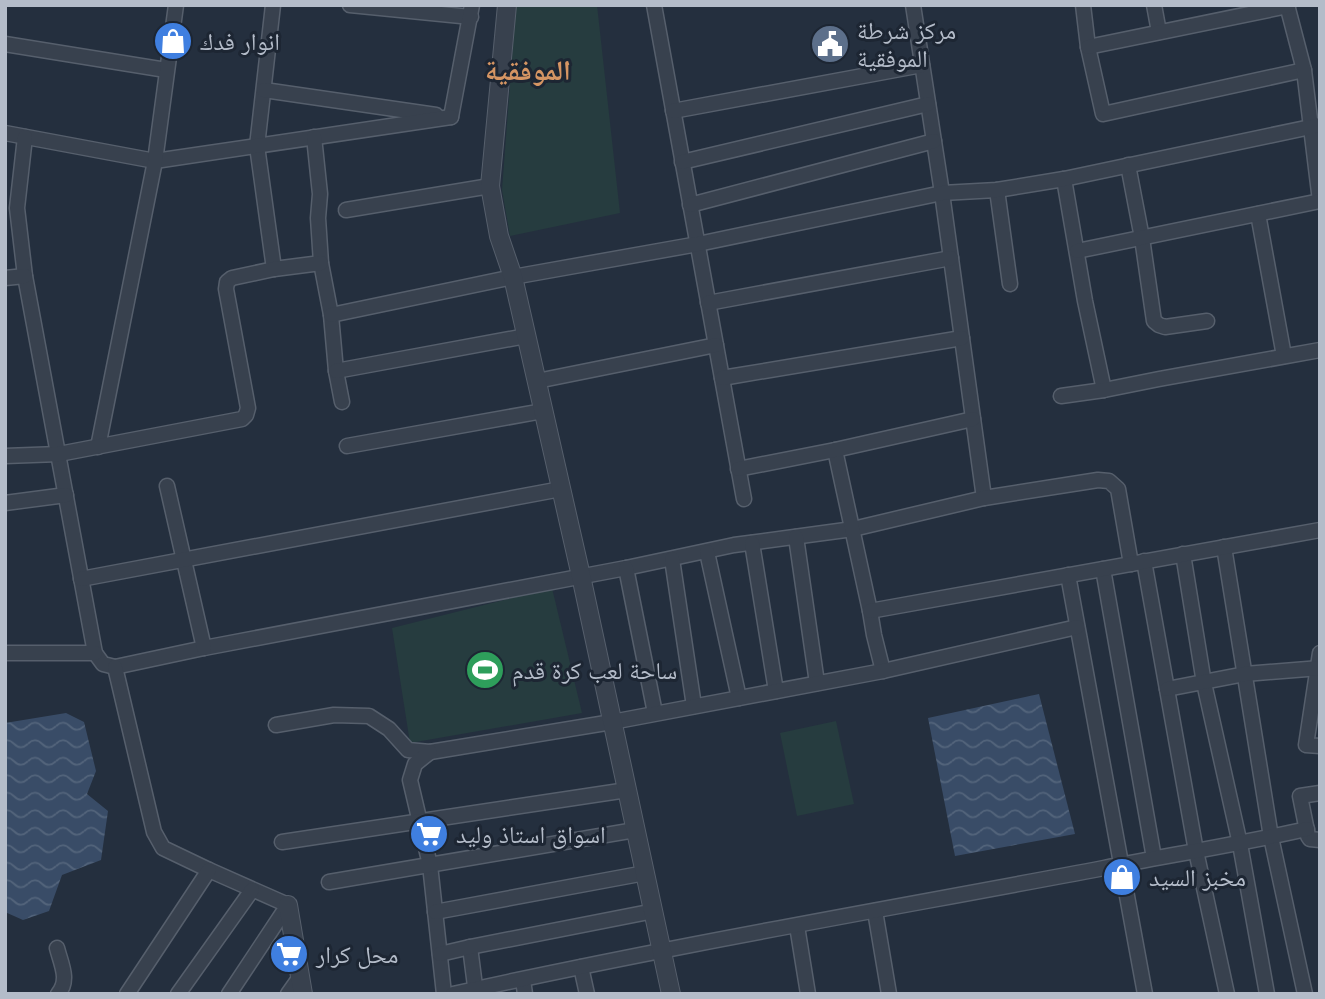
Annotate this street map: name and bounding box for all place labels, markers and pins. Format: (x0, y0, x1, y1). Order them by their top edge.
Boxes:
place label: مركز شرطة الموفقية (857, 17, 956, 72)
shop icon: انوار فدك (152, 20, 194, 62)
public building icon: مركز شرطة الموفقية (809, 23, 851, 65)
place label: انوار فدك (200, 28, 280, 55)
sports icon: ساحة لعب كرة قدم (464, 649, 506, 691)
place label: ساحة لعب كرة قدم (512, 657, 677, 687)
supermarket icon: اسواق استاذ وليد (408, 813, 450, 855)
place label: اسواق استاذ وليد (456, 821, 606, 849)
shop icon: مخبز السيد (1101, 856, 1143, 898)
place label: مخبز السيد (1149, 864, 1246, 891)
supermarket icon: محل كرار (268, 933, 310, 975)
place label: محل كرار (315, 941, 398, 969)

